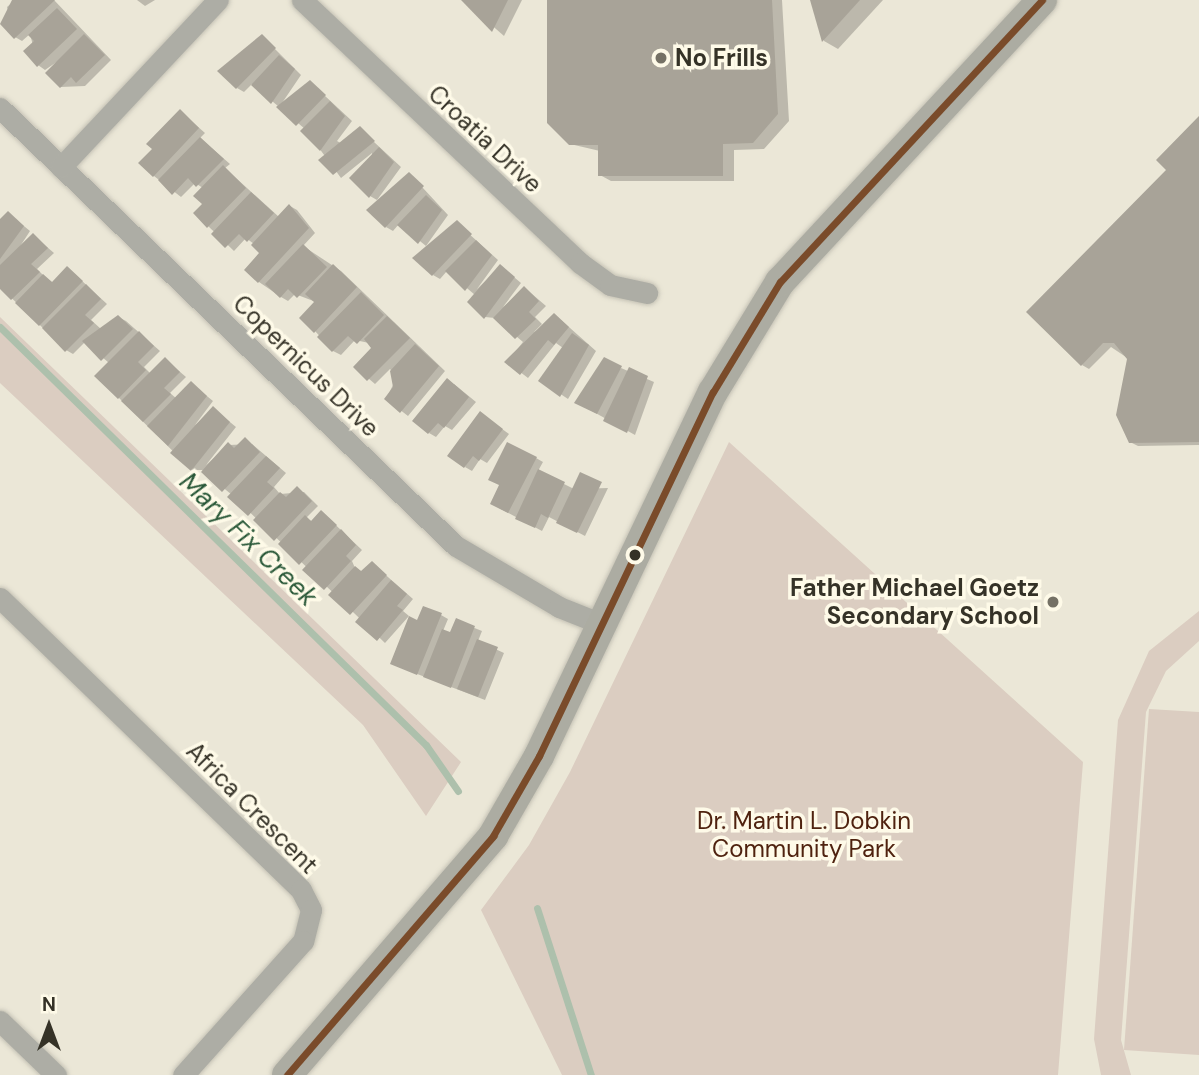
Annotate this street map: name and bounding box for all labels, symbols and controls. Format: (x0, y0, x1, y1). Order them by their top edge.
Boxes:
place label: No Frills (675, 44, 768, 72)
marker: No Frills (653, 50, 669, 66)
street label: Croatia Drive (423, 79, 547, 199)
street label: Copernicus Drive (227, 289, 385, 443)
water label: Mary Fix Creek (173, 467, 323, 613)
unlabelled marker (628, 548, 642, 562)
place label: Father Michael Goetz Secondary School (790, 574, 1039, 630)
marker: Father Michael Goetz Secondary School (1045, 594, 1061, 610)
street label: Africa Crescent (181, 737, 323, 879)
park label: Dr. Martin L. Dobkin Community Park (697, 807, 911, 863)
north arrow (14, 991, 84, 1061)
text: N (42, 992, 56, 1017)

